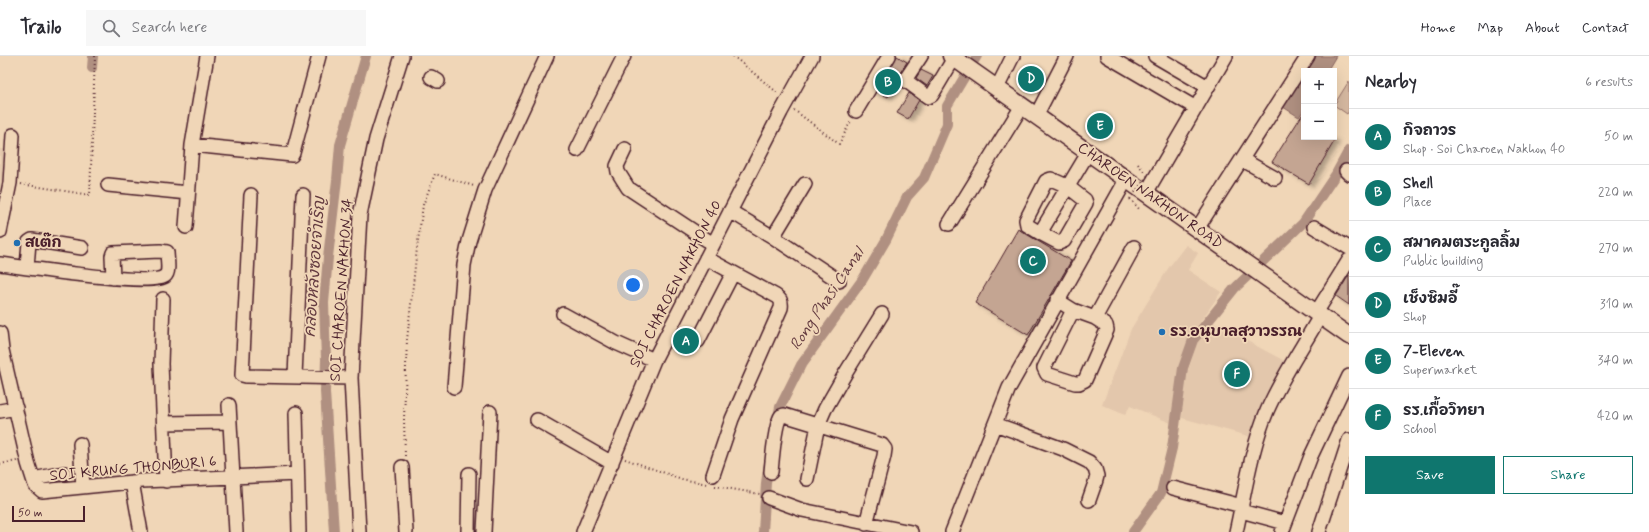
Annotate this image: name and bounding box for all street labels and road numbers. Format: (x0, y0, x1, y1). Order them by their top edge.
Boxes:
street label: CHAROEN NAKHON ROAD (1073, 138, 1227, 254)
street label: SOI CHAROEN NAKHON 34 (326, 198, 358, 382)
street label: SOI CHAROEN NAKHON 40 (626, 198, 726, 370)
street label: SOI KRUNG THONBURI 6 (49, 452, 218, 486)

